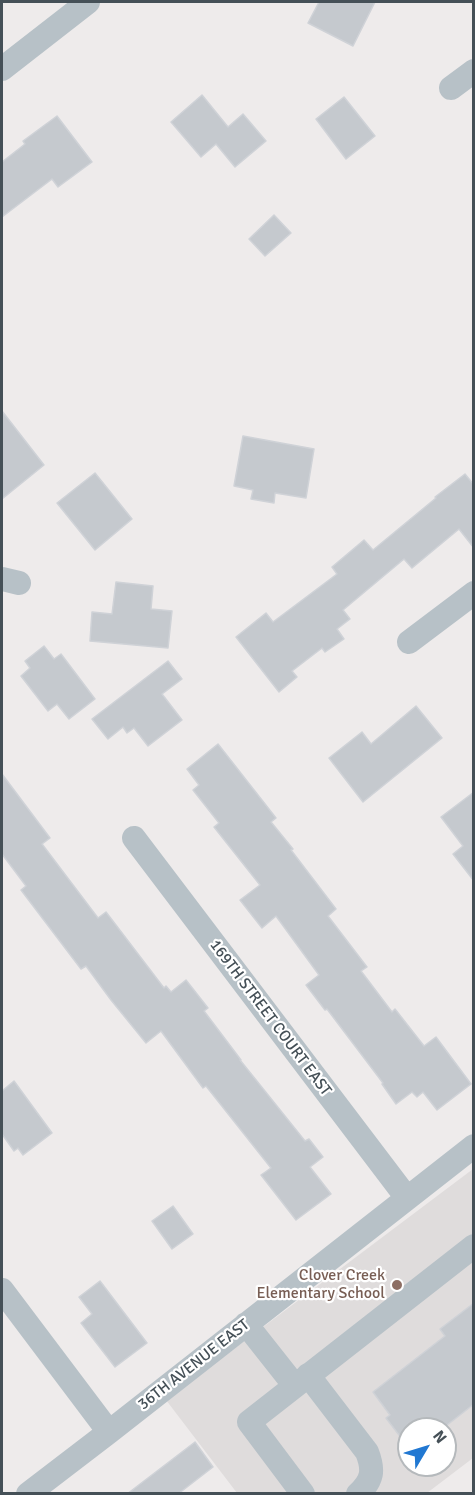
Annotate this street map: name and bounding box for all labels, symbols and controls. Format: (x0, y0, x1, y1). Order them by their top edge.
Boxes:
street label: 169TH STREET COURT EAST (205, 936, 335, 1100)
place label: Clover Creek Elementary School (256, 1266, 385, 1304)
marker: Clover Creek Elementary School (390, 1278, 404, 1292)
street label: 36TH AVENUE EAST (134, 1316, 254, 1414)
north arrow (397, 1417, 457, 1477)
text: N (428, 1427, 451, 1448)

